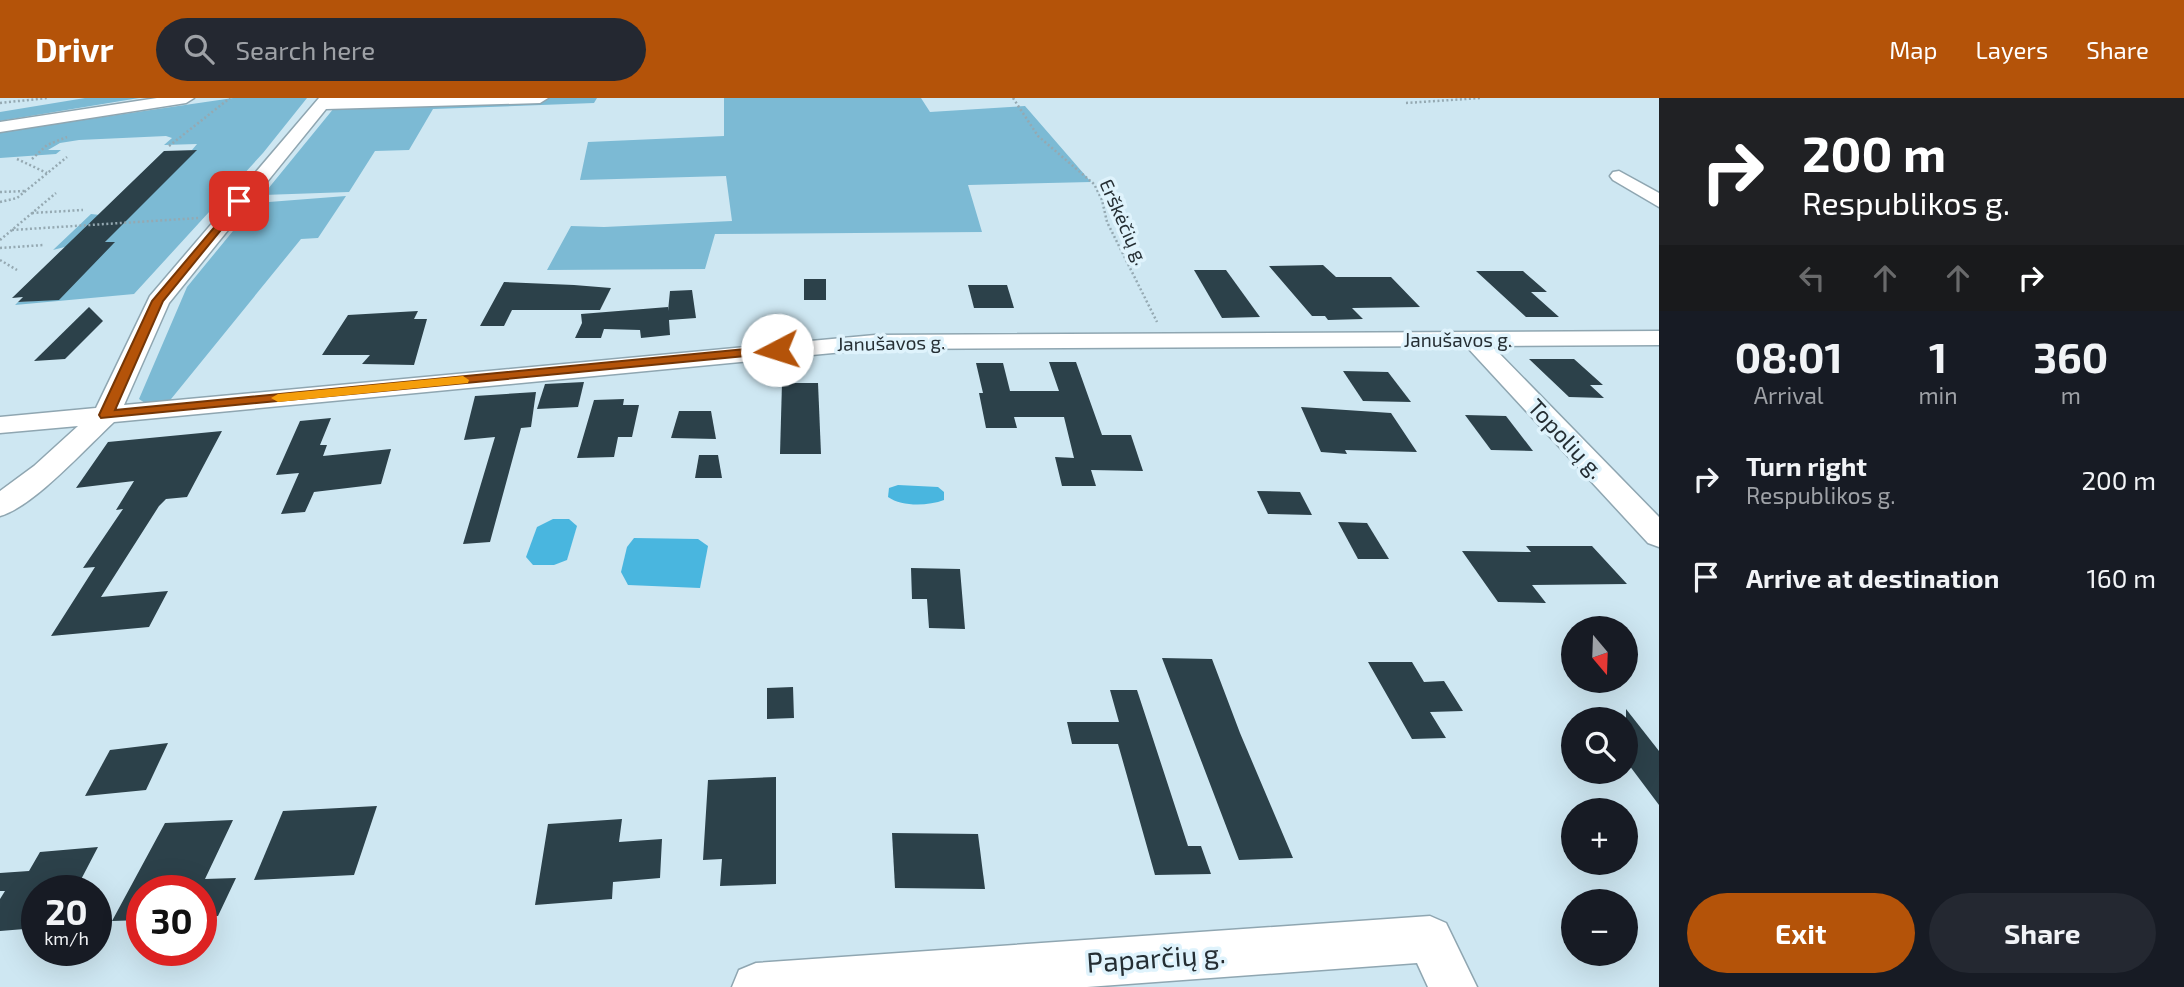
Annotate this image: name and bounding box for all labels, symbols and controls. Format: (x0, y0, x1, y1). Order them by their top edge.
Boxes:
search box (156, 18, 646, 81)
text: Drivr (35, 29, 114, 69)
icon: search (180, 30, 218, 68)
text: Search here (236, 34, 375, 65)
text: Map (1889, 35, 1937, 64)
text: Layers (1975, 35, 2048, 64)
text: Share (2086, 35, 2149, 64)
text: 200 m (1802, 123, 1946, 182)
icon: right (1687, 126, 1778, 217)
pin (209, 171, 269, 231)
street label: Erškėčių g. (1095, 175, 1154, 268)
icon: arrive (220, 182, 258, 220)
text: Respublikos g. (1802, 183, 2010, 221)
icon: left (1793, 259, 1831, 297)
icon: ahead (1866, 259, 1904, 297)
icon: ahead (1939, 259, 1977, 297)
icon: right (2012, 259, 2050, 297)
position arrow (740, 313, 814, 387)
street label: Janušavos g. (1404, 328, 1512, 351)
street label: Janušavos g. (837, 330, 945, 355)
text: 08:01 (1735, 331, 1843, 381)
text: 1 (1929, 331, 1947, 381)
text: 360 (2033, 331, 2108, 381)
text: Arrival (1754, 381, 1824, 409)
text: min (1918, 381, 1958, 409)
text: m (2061, 381, 2081, 409)
street label: Topolių g. (1523, 393, 1611, 484)
text: Turn right (1746, 450, 1867, 481)
icon: right (1687, 460, 1725, 498)
text: 200 m (2081, 464, 2156, 495)
text: Respublikos g. (1746, 481, 1896, 509)
icon: arrive (1687, 558, 1725, 596)
text: Arrive at destination (1746, 562, 1999, 593)
text: 160 m (2087, 562, 2156, 593)
north arrow (1561, 616, 1638, 693)
map controls (1561, 616, 1638, 966)
button: search (1561, 707, 1638, 784)
button: + (1561, 798, 1638, 875)
speed limit sign: 30 (126, 875, 217, 966)
button: − (1561, 889, 1638, 966)
text: 20 (45, 890, 88, 932)
button: Exit (1687, 893, 1915, 973)
button: Share (1929, 893, 2156, 973)
text: km/h (44, 927, 89, 949)
street label: Paparčių g. (1085, 935, 1227, 979)

